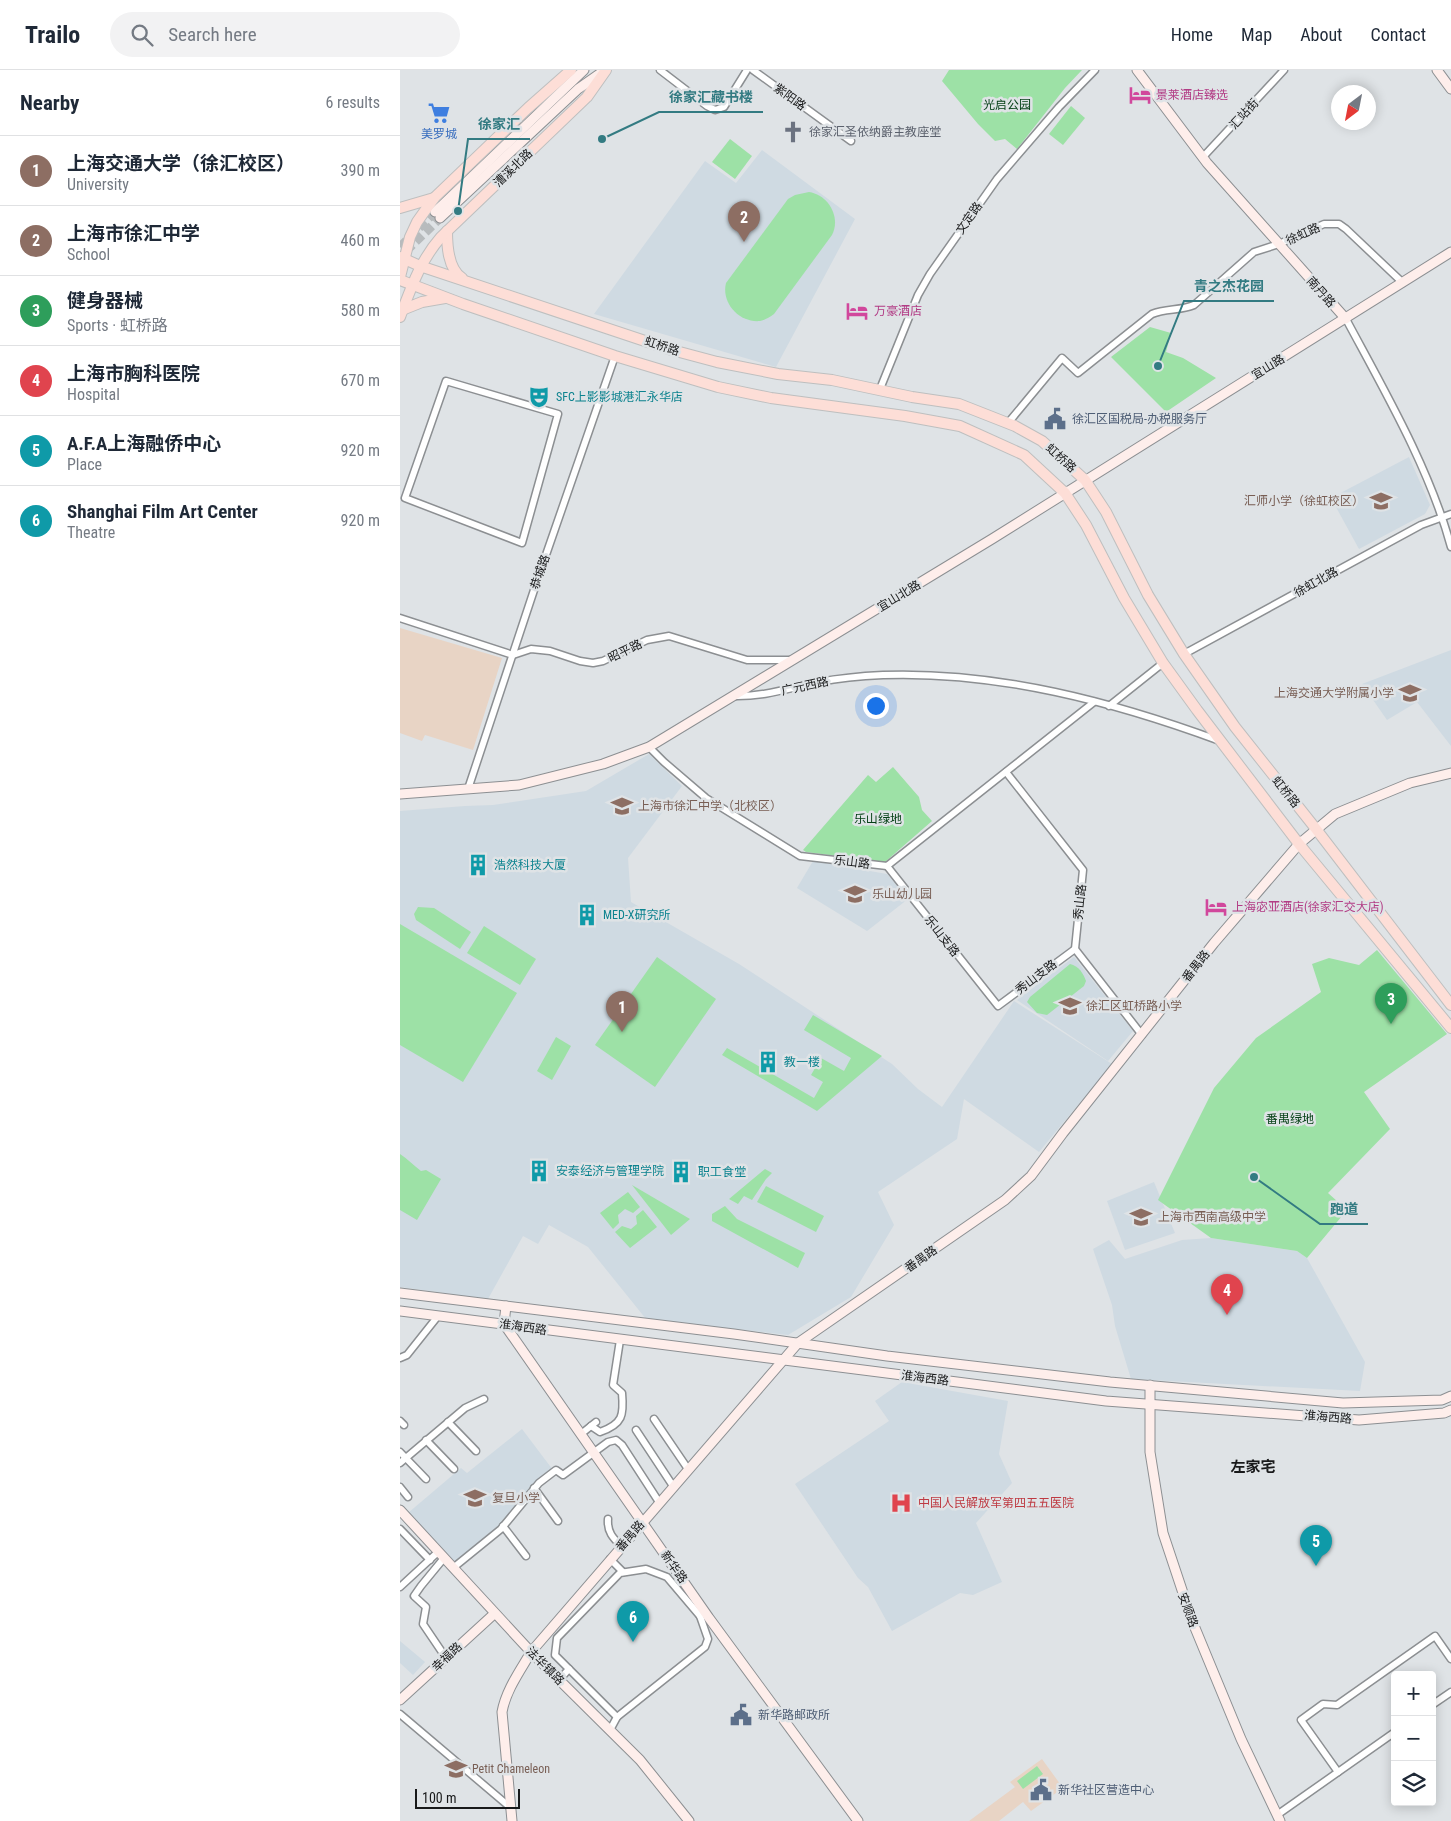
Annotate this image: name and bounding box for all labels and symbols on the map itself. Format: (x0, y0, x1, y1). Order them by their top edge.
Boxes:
street label: 紫阳路 (771, 81, 809, 113)
hotel icon: 景莱酒店臻选 (1127, 82, 1153, 108)
callout: 徐家汇藏书楼 (659, 83, 763, 112)
north arrow (1331, 85, 1376, 130)
place label: 景莱酒店臻选 (1156, 88, 1228, 102)
text: 徐家汇藏书楼 (669, 89, 753, 105)
street label: 汇站街 (1227, 96, 1261, 132)
park label: 光启公园 (983, 98, 1031, 112)
supermarket icon: 美罗城 (426, 100, 452, 126)
callout: 徐家汇 (468, 110, 530, 139)
text: 徐家汇 (478, 116, 520, 132)
church icon: 徐家汇圣依纳爵主教座堂 (780, 119, 806, 145)
place label: 徐家汇圣依纳爵主教座堂 (809, 125, 941, 139)
place label: 美罗城 (421, 127, 457, 141)
street label: 漕溪北路 (491, 146, 535, 190)
street label: 文定路 (953, 199, 985, 237)
pin: 2 (728, 201, 760, 242)
street label: 徐虹路 (1284, 220, 1322, 248)
callout: 青之杰花园 (1184, 272, 1274, 301)
street label: 南丹路 (1304, 274, 1338, 310)
text: 青之杰花园 (1194, 278, 1264, 294)
hotel icon: 万豪酒店 (844, 298, 870, 324)
place label: 万豪酒店 (874, 304, 922, 318)
street label: 虹桥路 (643, 334, 681, 358)
street label: 宜山路 (1249, 352, 1287, 382)
theatre icon: SFC上影影城港汇永华店 (526, 384, 552, 410)
place label: SFC上影影城港汇永华店 (556, 390, 683, 404)
public building icon: 徐汇区国税局-办税服务厅 (1042, 406, 1068, 432)
place label: 徐汇区国税局-办税服务厅 (1072, 412, 1207, 426)
street label: 虹桥路 (1043, 441, 1079, 475)
school or university icon: 汇师小学（徐虹校区） (1368, 488, 1394, 514)
place label: 汇师小学（徐虹校区） (1244, 494, 1364, 508)
street label: 恭城路 (528, 553, 552, 591)
street label: 徐虹北路 (1292, 564, 1340, 600)
street label: 宜山北路 (875, 578, 923, 614)
street label: 昭平路 (606, 637, 644, 665)
street label: 广元西路 (780, 674, 830, 698)
school or university icon: 上海交通大学附属小学 (1397, 680, 1423, 706)
place label: 上海交通大学附属小学 (1274, 686, 1394, 700)
your location (863, 693, 889, 719)
street label: 虹桥路 (1269, 774, 1303, 810)
school or university icon: 上海市徐汇中学（北校区） (609, 793, 635, 819)
place label: 上海市徐汇中学（北校区） (638, 799, 782, 813)
park label: 乐山绿地 (854, 812, 902, 826)
building icon: 浩然科技大厦 (465, 852, 491, 878)
street label: 乐山路 (833, 853, 871, 871)
place label: 浩然科技大厦 (494, 858, 566, 872)
school or university icon: 乐山幼儿园 (842, 881, 868, 907)
street label: 秀山路 (1071, 883, 1089, 921)
place label: 乐山幼儿园 (872, 887, 932, 901)
hotel icon: 上海宓亚酒店(徐家汇交大店) (1203, 894, 1229, 920)
place label: 上海宓亚酒店(徐家汇交大店) (1232, 900, 1384, 914)
building icon: MED-X研究所 (574, 902, 600, 928)
place label: MED-X研究所 (603, 908, 670, 922)
street label: 乐山支路 (922, 913, 962, 959)
street label: 番禺路 (1179, 948, 1213, 984)
street label: 秀山支路 (1013, 957, 1059, 997)
pin: 3 (1375, 983, 1407, 1024)
pin: 1 (606, 991, 638, 1032)
school or university icon: 徐汇区虹桥路小学 (1057, 993, 1083, 1019)
place label: 徐汇区虹桥路小学 (1086, 999, 1182, 1013)
building icon: 教一楼 (755, 1049, 781, 1075)
place label: 教一楼 (784, 1055, 820, 1069)
park label: 番禺绿地 (1266, 1112, 1314, 1126)
building icon: 安泰经济与管理学院 (526, 1158, 552, 1184)
building icon: 职工食堂 (668, 1159, 694, 1185)
place label: 安泰经济与管理学院 (556, 1164, 664, 1178)
place label: 职工食堂 (698, 1165, 746, 1179)
callout: 跑道 (1320, 1195, 1368, 1224)
text: 跑道 (1330, 1201, 1358, 1217)
school or university icon: 上海市西南高级中学 (1128, 1204, 1154, 1230)
place label: 上海市西南高级中学 (1158, 1210, 1266, 1224)
street label: 番禺路 (902, 1243, 940, 1275)
pin: 4 (1211, 1274, 1243, 1315)
street label: 淮海西路 (498, 1317, 548, 1337)
street label: 淮海西路 (900, 1368, 950, 1388)
street label: 淮海西路 (1303, 1408, 1353, 1426)
district label: 左家宅 (1230, 1458, 1276, 1476)
school or university icon: 复旦小学 (462, 1485, 488, 1511)
hospital icon: 中国人民解放军第四五五医院 (888, 1490, 914, 1516)
place label: 复旦小学 (492, 1491, 540, 1505)
place label: 中国人民解放军第四五五医院 (918, 1496, 1074, 1510)
street label: 番禺路 (613, 1518, 647, 1554)
pin: 5 (1300, 1525, 1332, 1566)
street label: 新华路 (658, 1548, 690, 1586)
street label: 安顺路 (1175, 1591, 1201, 1629)
pin: 6 (617, 1601, 649, 1642)
street label: 幸福路 (429, 1640, 465, 1674)
street label: 法华镇路 (523, 1644, 567, 1688)
public building icon: 新华路邮政所 (728, 1702, 754, 1728)
place label: 新华路邮政所 (758, 1708, 830, 1722)
school or university icon: Petit Chameleon (443, 1756, 469, 1782)
place label: Petit Chameleon (472, 1762, 550, 1776)
public building icon: 新华社区营造中心 (1028, 1777, 1054, 1803)
place label: 新华社区营造中心 (1058, 1783, 1154, 1797)
scale bar (415, 1786, 520, 1809)

